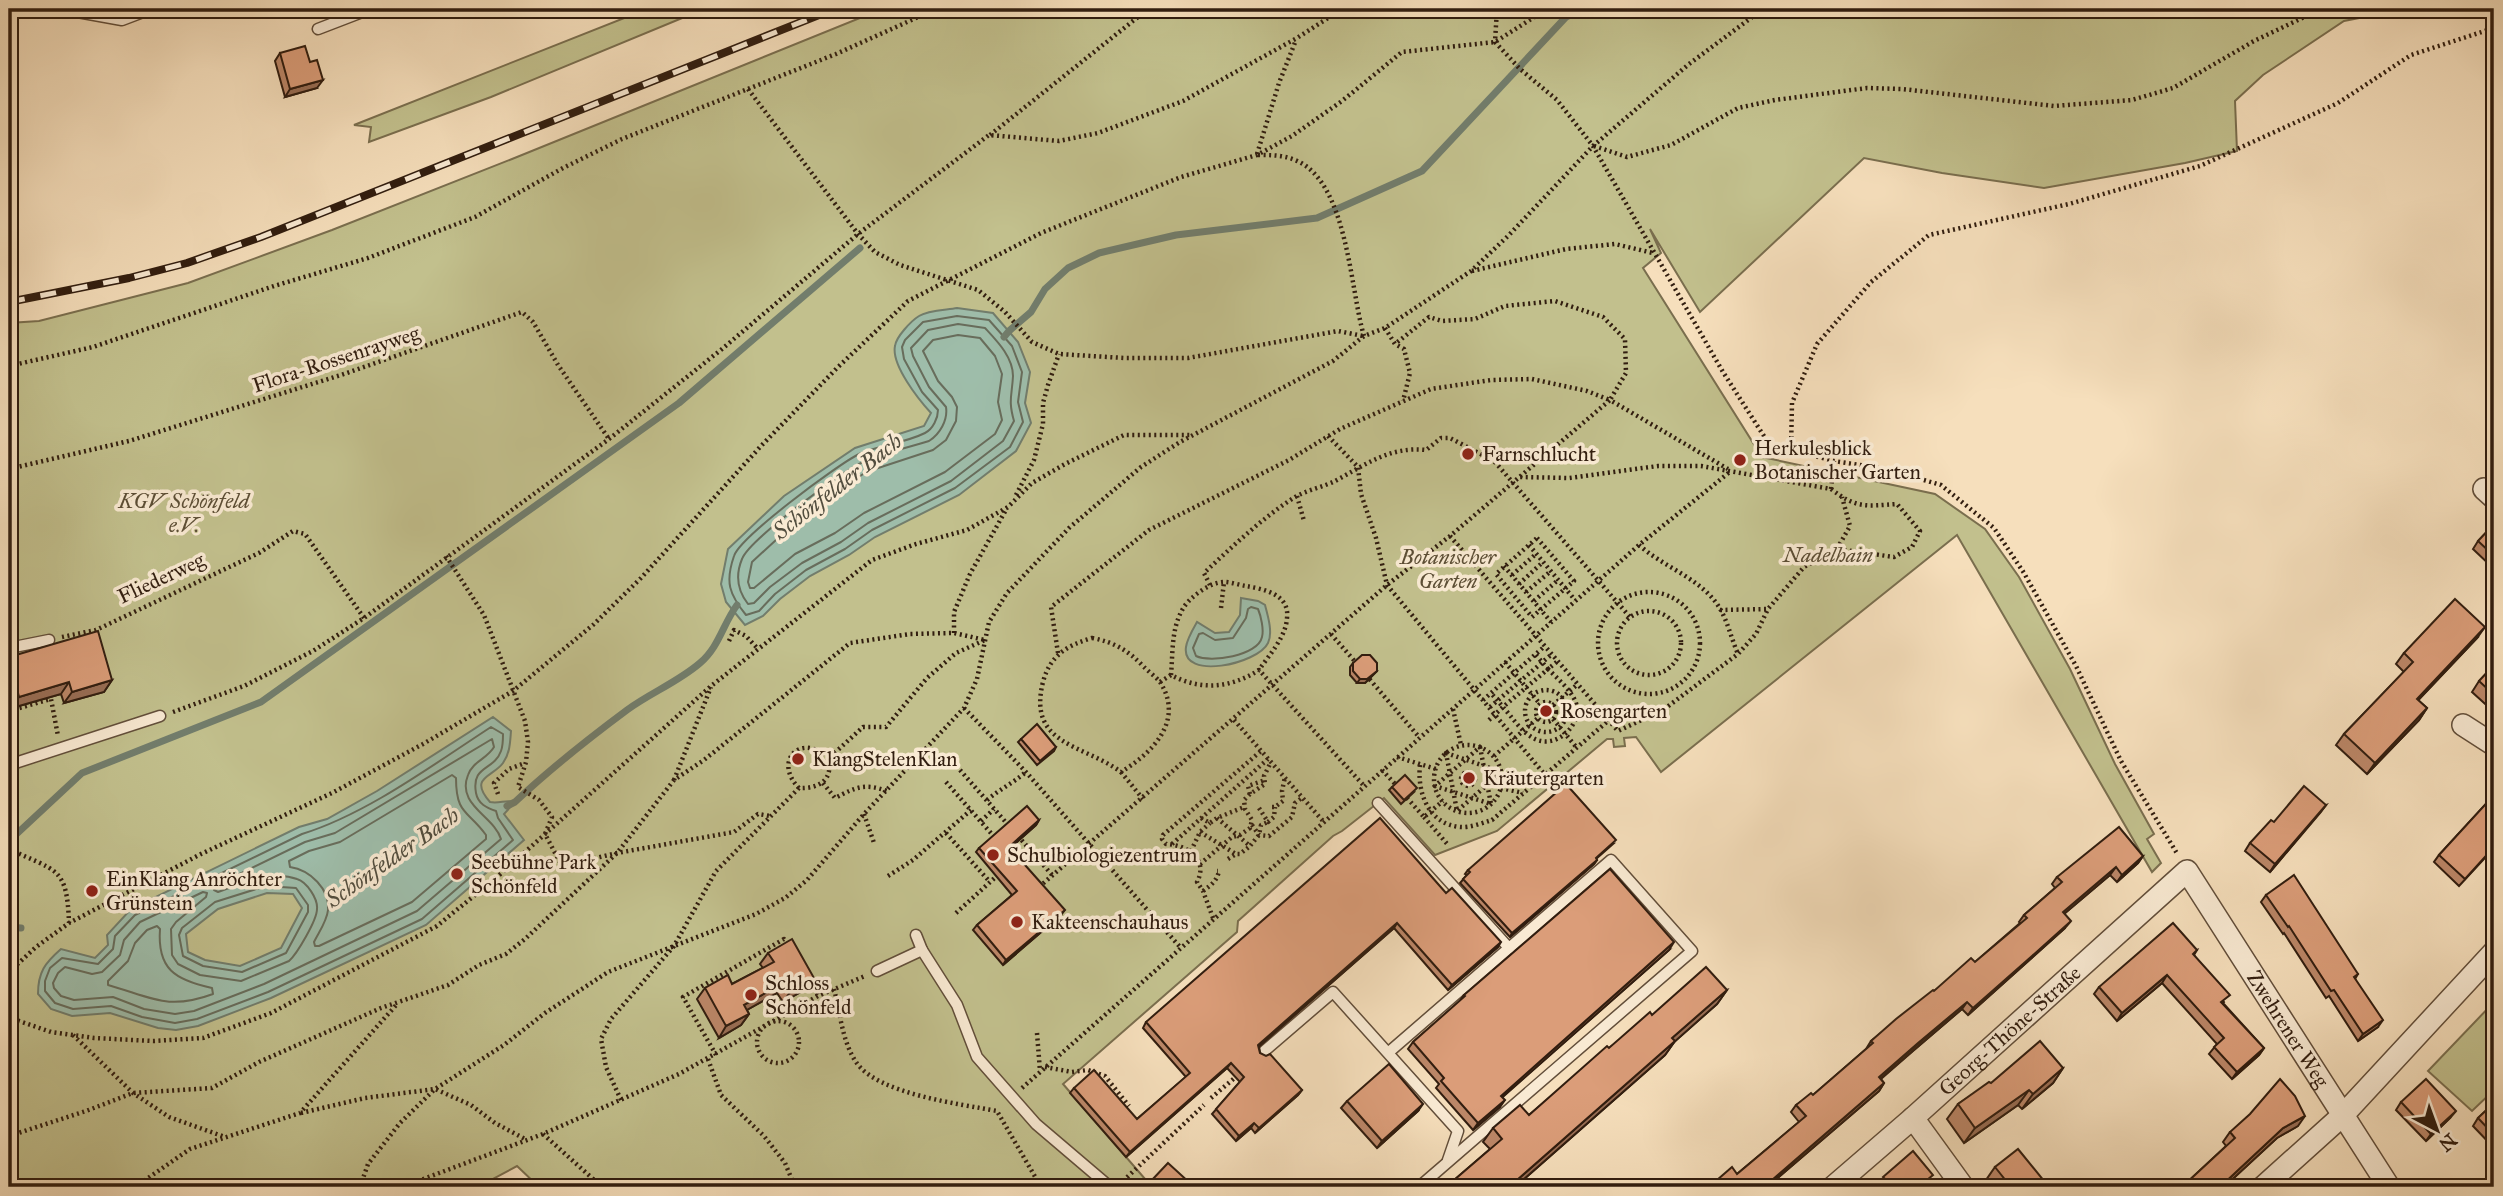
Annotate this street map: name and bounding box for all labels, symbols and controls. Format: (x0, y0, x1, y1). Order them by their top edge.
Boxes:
street label: Flora-Rossenrayweg (249, 320, 423, 398)
water label: Schönfelder Bach (766, 427, 907, 546)
place label: Herkulesblick Botanischer Garten (1754, 435, 1921, 485)
place label: Farnschlucht (1482, 441, 1597, 467)
marker: Farnschlucht (1460, 446, 1476, 462)
marker: Herkulesblick Botanischer Garten (1732, 452, 1748, 468)
park label: KGV Schönfeld e.V. (117, 488, 252, 538)
park label: Nadelhain (1782, 542, 1873, 568)
park label: Botanischer Garten (1399, 544, 1497, 594)
street label: Fliederweg (113, 546, 209, 609)
place label: Rosengarten (1560, 698, 1667, 724)
marker: Rosengarten (1538, 703, 1554, 719)
place label: KlangStelenKlan (812, 746, 957, 772)
marker: KlangStelenKlan (790, 751, 806, 767)
place label: Kräutergarten (1483, 765, 1604, 791)
marker: Kräutergarten (1461, 770, 1477, 786)
water label: Schönfelder Bach (319, 801, 464, 914)
place label: Schulbiologiezentrum (1007, 842, 1198, 868)
marker: Schulbiologiezentrum (985, 847, 1001, 863)
place label: Seebühne Park Schönfeld (471, 849, 596, 899)
place label: EinKlang Anröchter Grünstein (106, 866, 282, 916)
marker: Seebühne Park Schönfeld (449, 866, 465, 882)
marker: EinKlang Anröchter Grünstein (84, 883, 100, 899)
place label: Kakteenschauhaus (1031, 909, 1188, 935)
marker: Kakteenschauhaus (1009, 914, 1025, 930)
street label: Georg-Thöne-Straße (1933, 960, 2086, 1101)
street label: Zwehrener Weg (2241, 966, 2335, 1092)
place label: Schloss Schönfeld (765, 970, 852, 1020)
marker: Schloss Schönfeld (743, 987, 759, 1003)
north arrow (2402, 1094, 2472, 1164)
text: N (2434, 1128, 2461, 1156)

